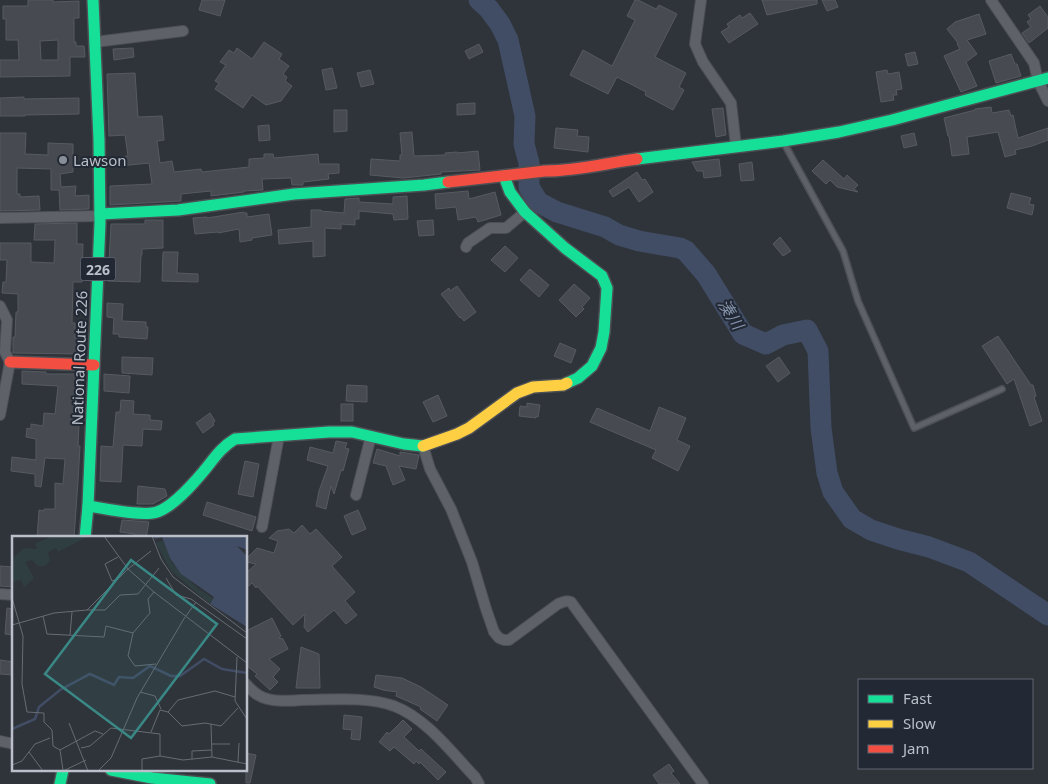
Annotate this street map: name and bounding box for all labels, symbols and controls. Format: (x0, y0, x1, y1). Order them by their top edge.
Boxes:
place label: Lawson (73, 150, 127, 170)
marker: Lawson (57, 154, 69, 166)
road number: 226 (80, 258, 116, 280)
street label: National Route 226 (67, 290, 91, 426)
water label: 湊川 (713, 295, 750, 335)
inset map (12, 536, 248, 772)
legend (858, 679, 1033, 769)
text: Fast (903, 688, 932, 708)
text: Slow (903, 713, 936, 733)
text: Jam (901, 738, 930, 758)

